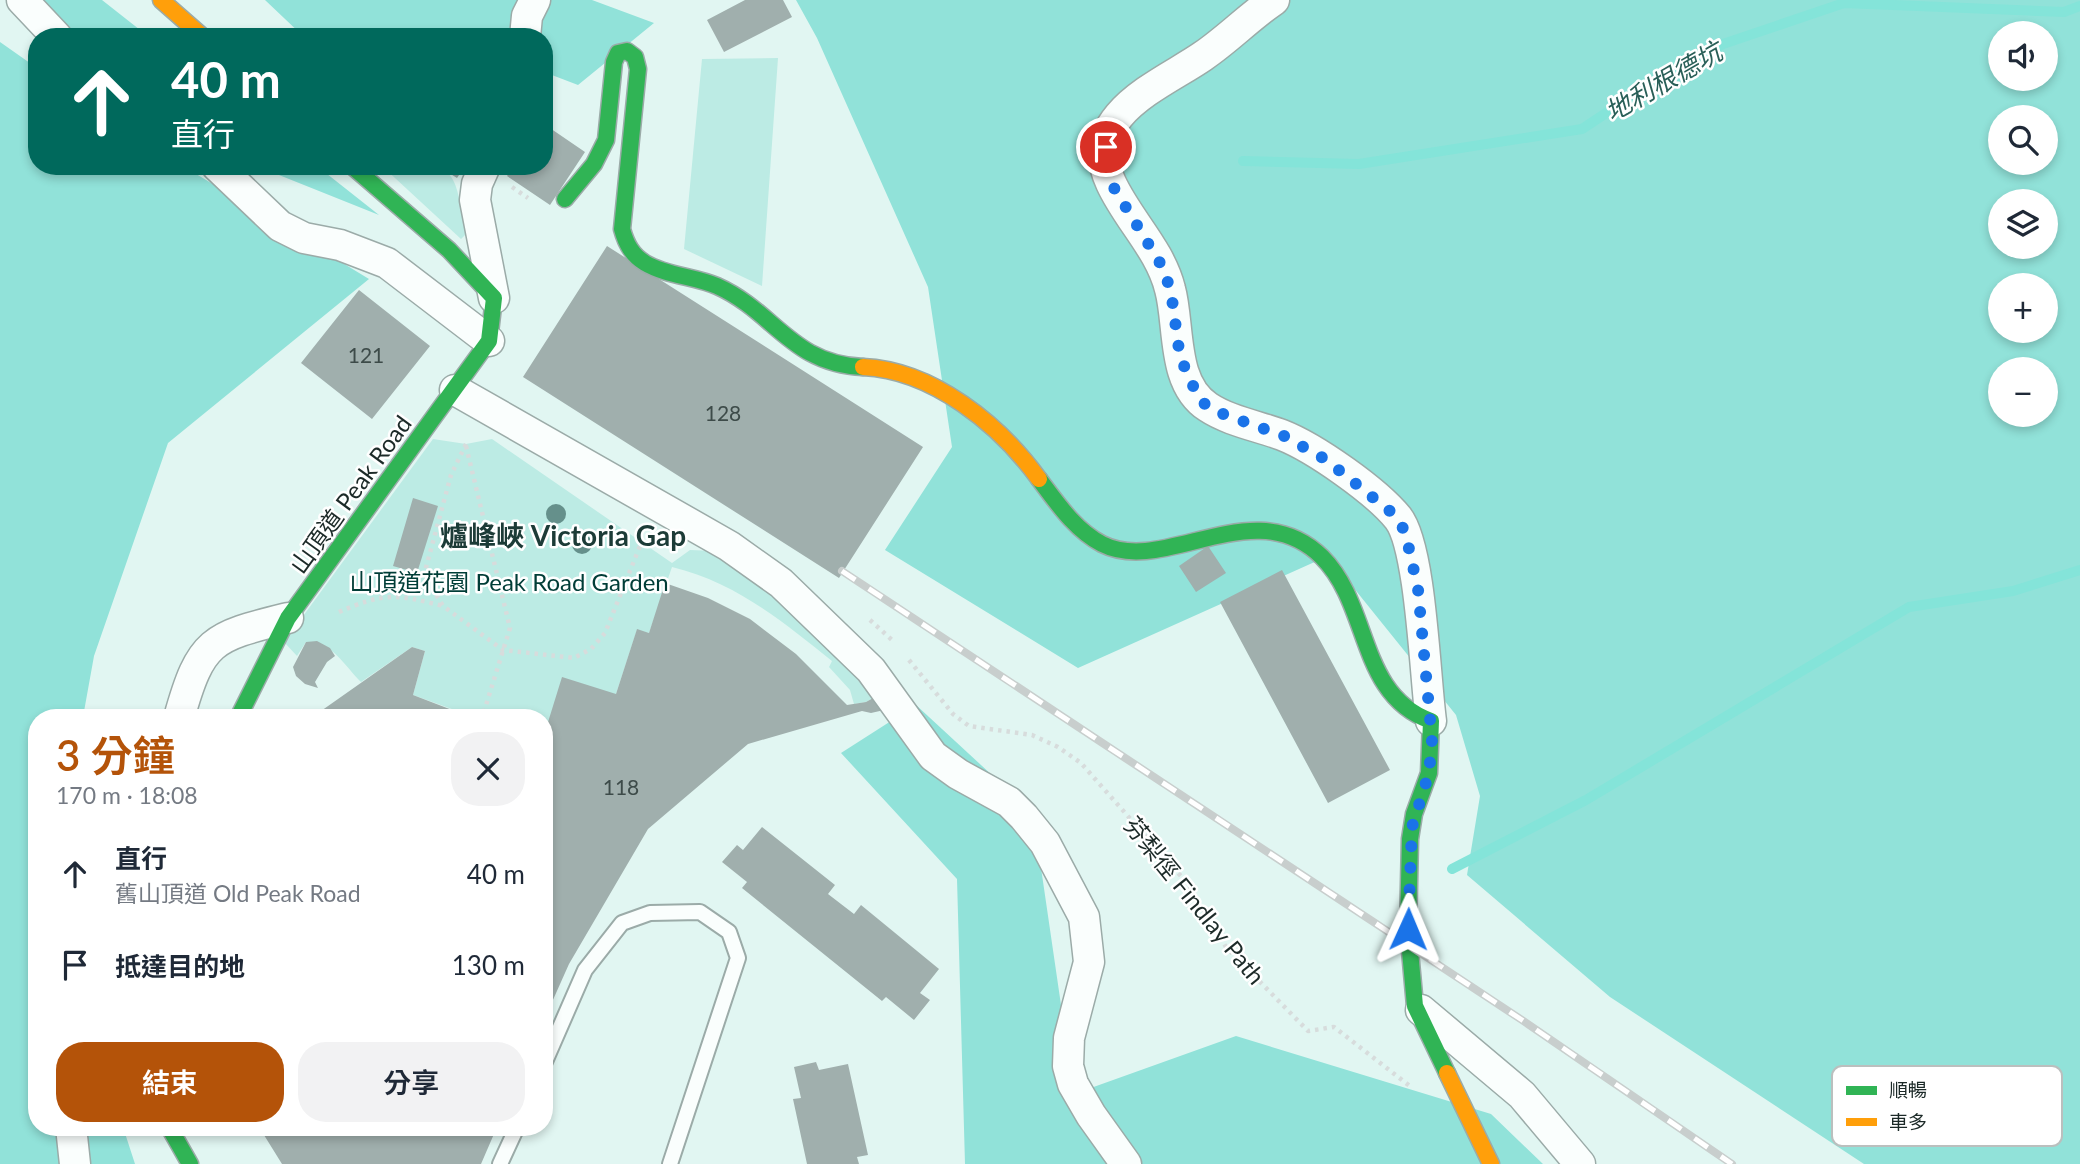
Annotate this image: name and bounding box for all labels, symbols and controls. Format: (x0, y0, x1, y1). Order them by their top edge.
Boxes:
map controls (1988, 21, 2058, 427)
button: sound (1988, 21, 2058, 91)
water label: 地利根德坑 (1599, 33, 1731, 127)
text: 40 m (171, 50, 281, 108)
icon: ahead (56, 56, 147, 147)
button: search (1988, 105, 2058, 175)
text: 直行 (171, 114, 235, 153)
pin (1076, 117, 1136, 177)
icon: arrive (1087, 128, 1125, 166)
button: layers (1988, 189, 2058, 259)
button: + (1988, 273, 2058, 343)
house number: 121 (348, 342, 384, 367)
button: − (1988, 357, 2058, 427)
house number: 128 (705, 400, 741, 425)
street label: 山頂道 Peak Road (283, 409, 417, 579)
district label: 爐峰峽 Victoria Gap (440, 518, 686, 552)
park label: 山頂道花園 Peak Road Garden (349, 567, 669, 596)
text: 3 分鐘 (56, 730, 175, 780)
button: close (451, 732, 525, 806)
house number: 118 (603, 774, 639, 799)
text: 170 m · 18:08 (56, 781, 198, 809)
street label: 芬梨徑 Findlay Path (1119, 810, 1271, 990)
text: 直行 (115, 842, 167, 874)
icon: ahead (56, 855, 94, 893)
text: 40 m (467, 858, 525, 890)
text: 舊山頂道 Old Peak Road (115, 879, 361, 907)
position arrow (1371, 892, 1445, 966)
icon: arrive (56, 946, 94, 984)
text: 130 m (452, 949, 525, 981)
text: 抵達目的地 (115, 950, 245, 982)
button: 結束 (56, 1042, 284, 1122)
button: 分享 (298, 1042, 525, 1122)
legend (1832, 1066, 2062, 1146)
text: 順暢 (1889, 1078, 1927, 1101)
text: 車多 (1889, 1110, 1927, 1133)

